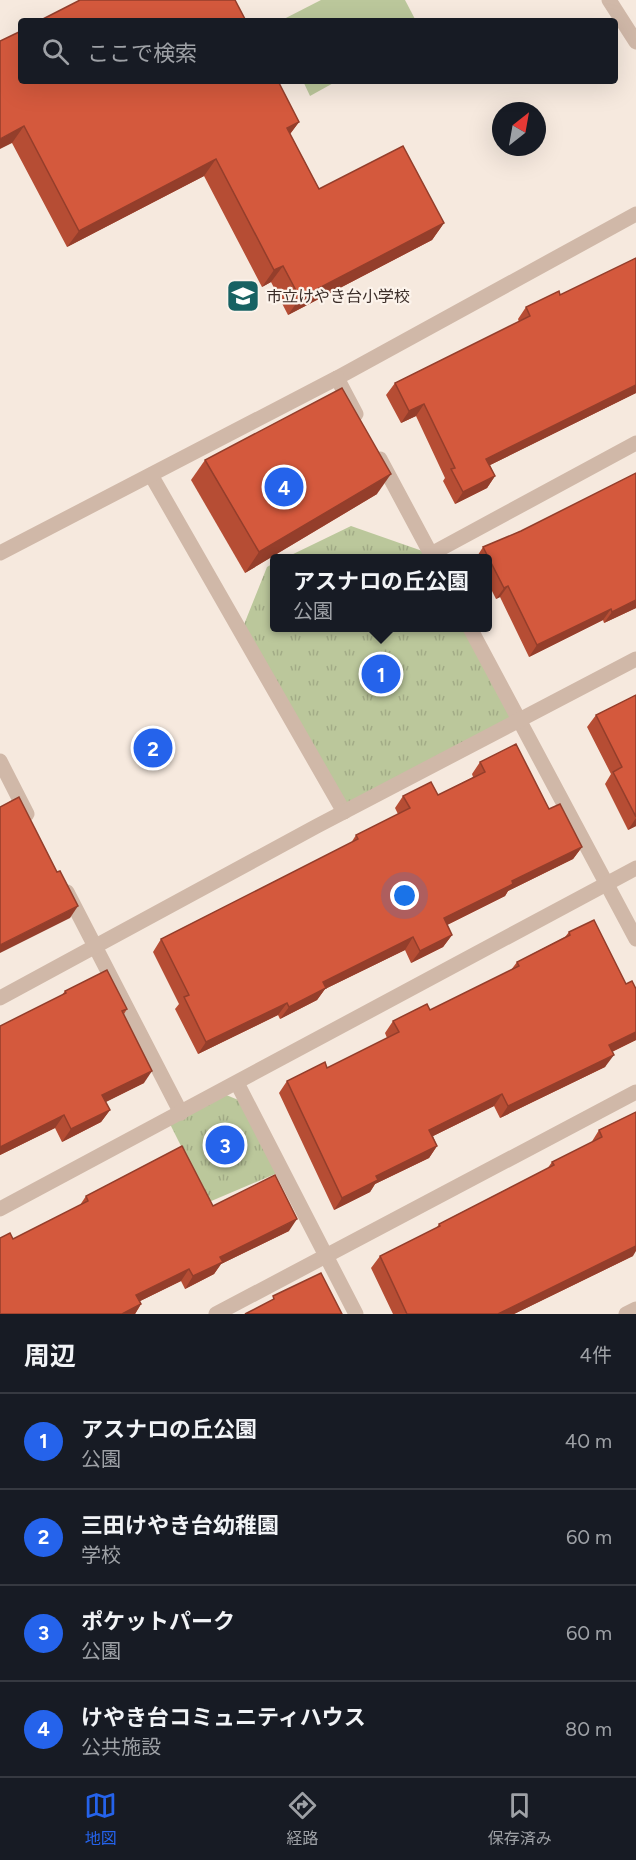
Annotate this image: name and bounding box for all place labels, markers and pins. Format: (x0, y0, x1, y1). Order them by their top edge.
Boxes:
school or university icon: 市立けやき台小学校 (225, 278, 261, 314)
place label: 市立けやき台小学校 (266, 287, 410, 306)
pin: 4 (264, 464, 304, 510)
pin: 1 (362, 652, 400, 696)
pin: 2 (134, 726, 172, 771)
pin: 3 (206, 1122, 244, 1168)

